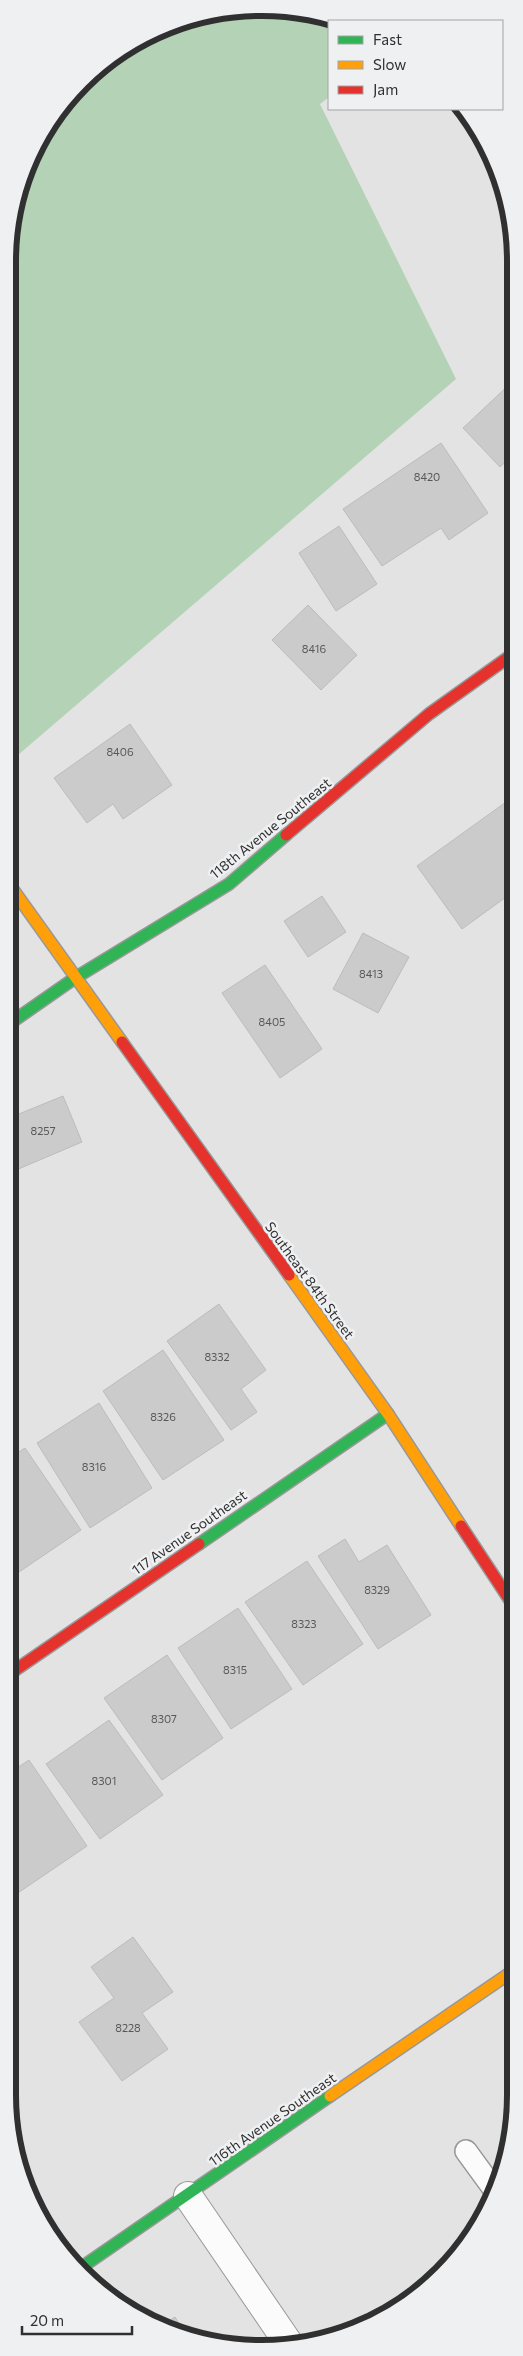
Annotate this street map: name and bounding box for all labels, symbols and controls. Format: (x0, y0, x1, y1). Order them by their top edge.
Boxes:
legend (328, 20, 503, 110)
text: Fast (373, 30, 402, 48)
text: Slow (373, 55, 406, 73)
text: Jam (373, 80, 398, 98)
house number: 8420 (414, 470, 440, 483)
house number: 8416 (302, 642, 326, 655)
house number: 8406 (106, 745, 134, 758)
street label: 118th Avenue Southeast (206, 774, 334, 882)
house number: 8413 (359, 967, 383, 980)
house number: 8405 (259, 1015, 285, 1028)
house number: 8257 (31, 1124, 56, 1137)
street label: Southeast 84th Street (262, 1218, 358, 1342)
house number: 8332 (204, 1350, 230, 1363)
house number: 8326 (150, 1410, 176, 1423)
house number: 8316 (82, 1460, 106, 1473)
street label: 117 Avenue Southeast (128, 1486, 250, 1578)
house number: 8329 (364, 1583, 390, 1596)
house number: 8323 (291, 1617, 317, 1630)
house number: 8315 (223, 1663, 247, 1676)
house number: 8307 (151, 1712, 177, 1725)
house number: 8301 (92, 1774, 116, 1787)
house number: 8228 (115, 2021, 141, 2034)
street label: 116th Avenue Southeast (205, 2069, 339, 2169)
scale bar (22, 2304, 132, 2336)
text: 20 m (30, 2311, 64, 2329)

